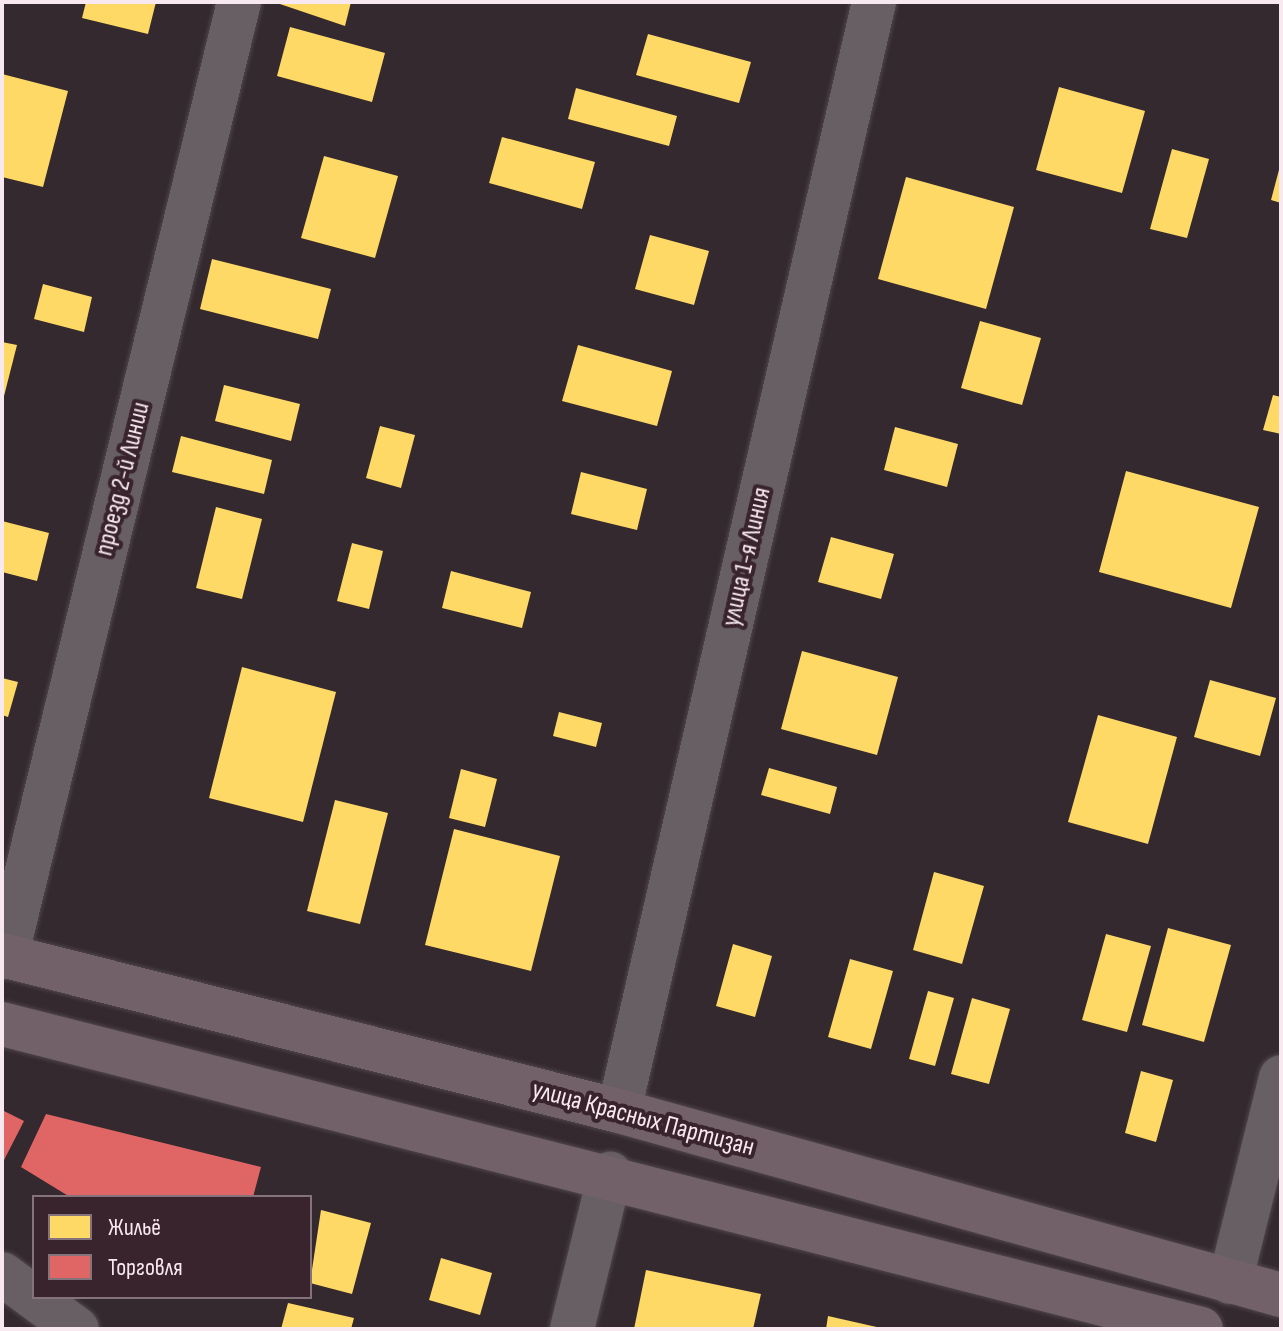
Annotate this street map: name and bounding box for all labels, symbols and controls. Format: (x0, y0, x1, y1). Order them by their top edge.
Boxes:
street label: проезд 2-й Линии (89, 399, 157, 559)
street label: улица 1-я Линия (716, 484, 778, 630)
street label: улица Красных Партизан (528, 1074, 758, 1164)
legend (32, 1195, 312, 1299)
text: Жильё (108, 1213, 161, 1242)
text: Торговля (108, 1253, 183, 1282)

